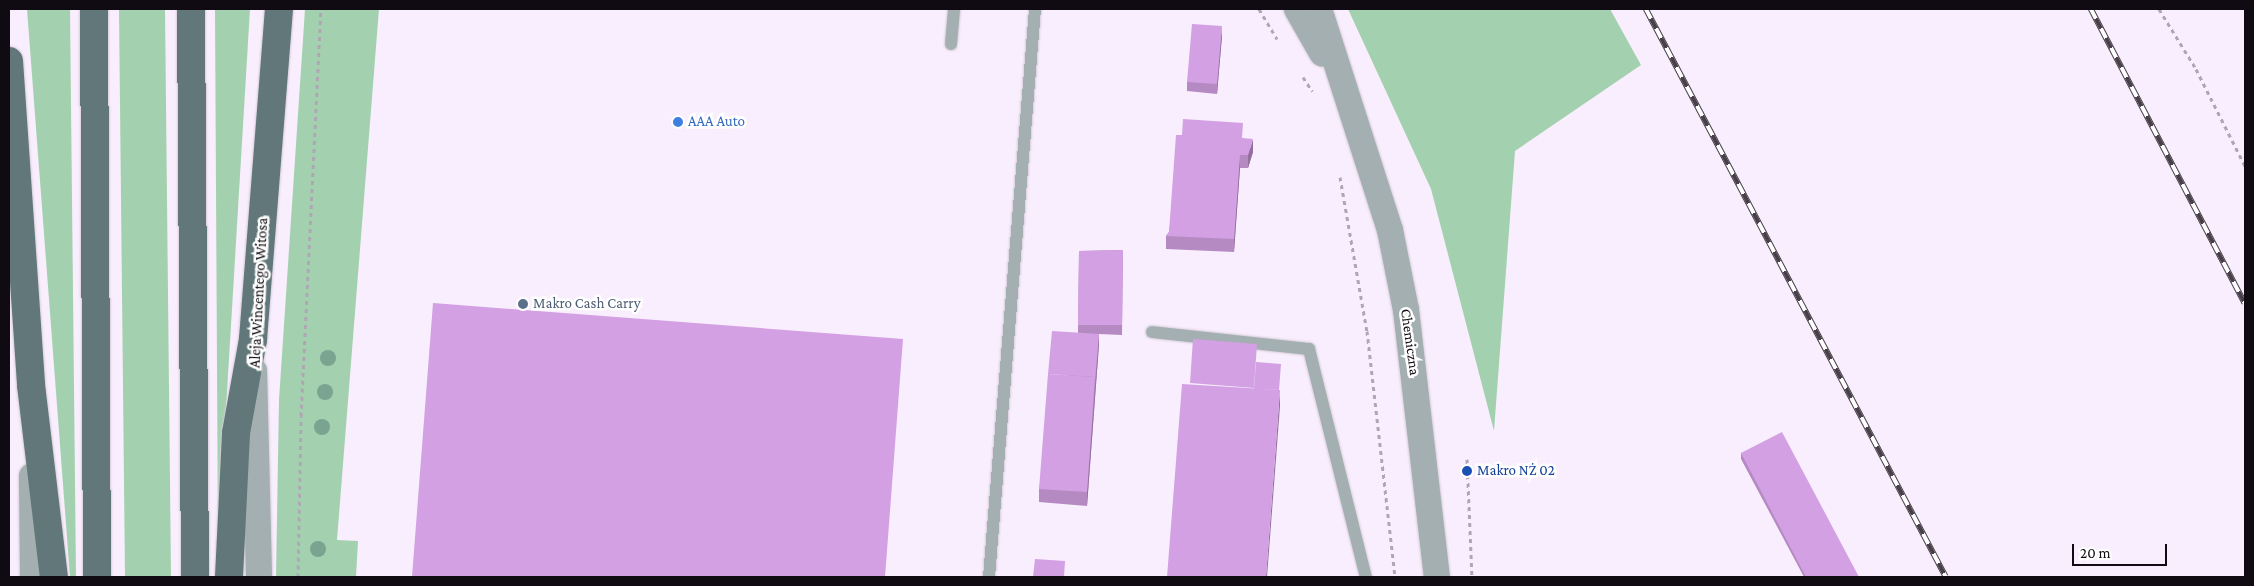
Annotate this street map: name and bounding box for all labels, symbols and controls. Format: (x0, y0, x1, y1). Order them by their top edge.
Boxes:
place label: AAA Auto (688, 113, 745, 131)
marker: AAA Auto (672, 116, 684, 128)
street label: Aleja Wincentego Witosa (246, 217, 272, 369)
place label: Makro Cash Carry (533, 295, 641, 313)
marker: Makro Cash Carry (517, 298, 529, 310)
street label: Chemiczna (1396, 308, 1424, 376)
place label: Makro NŻ 02 (1477, 462, 1555, 480)
marker: Makro NŻ 02 (1461, 465, 1473, 477)
scale bar (2074, 534, 2169, 566)
text: 20 m (2080, 545, 2111, 561)

